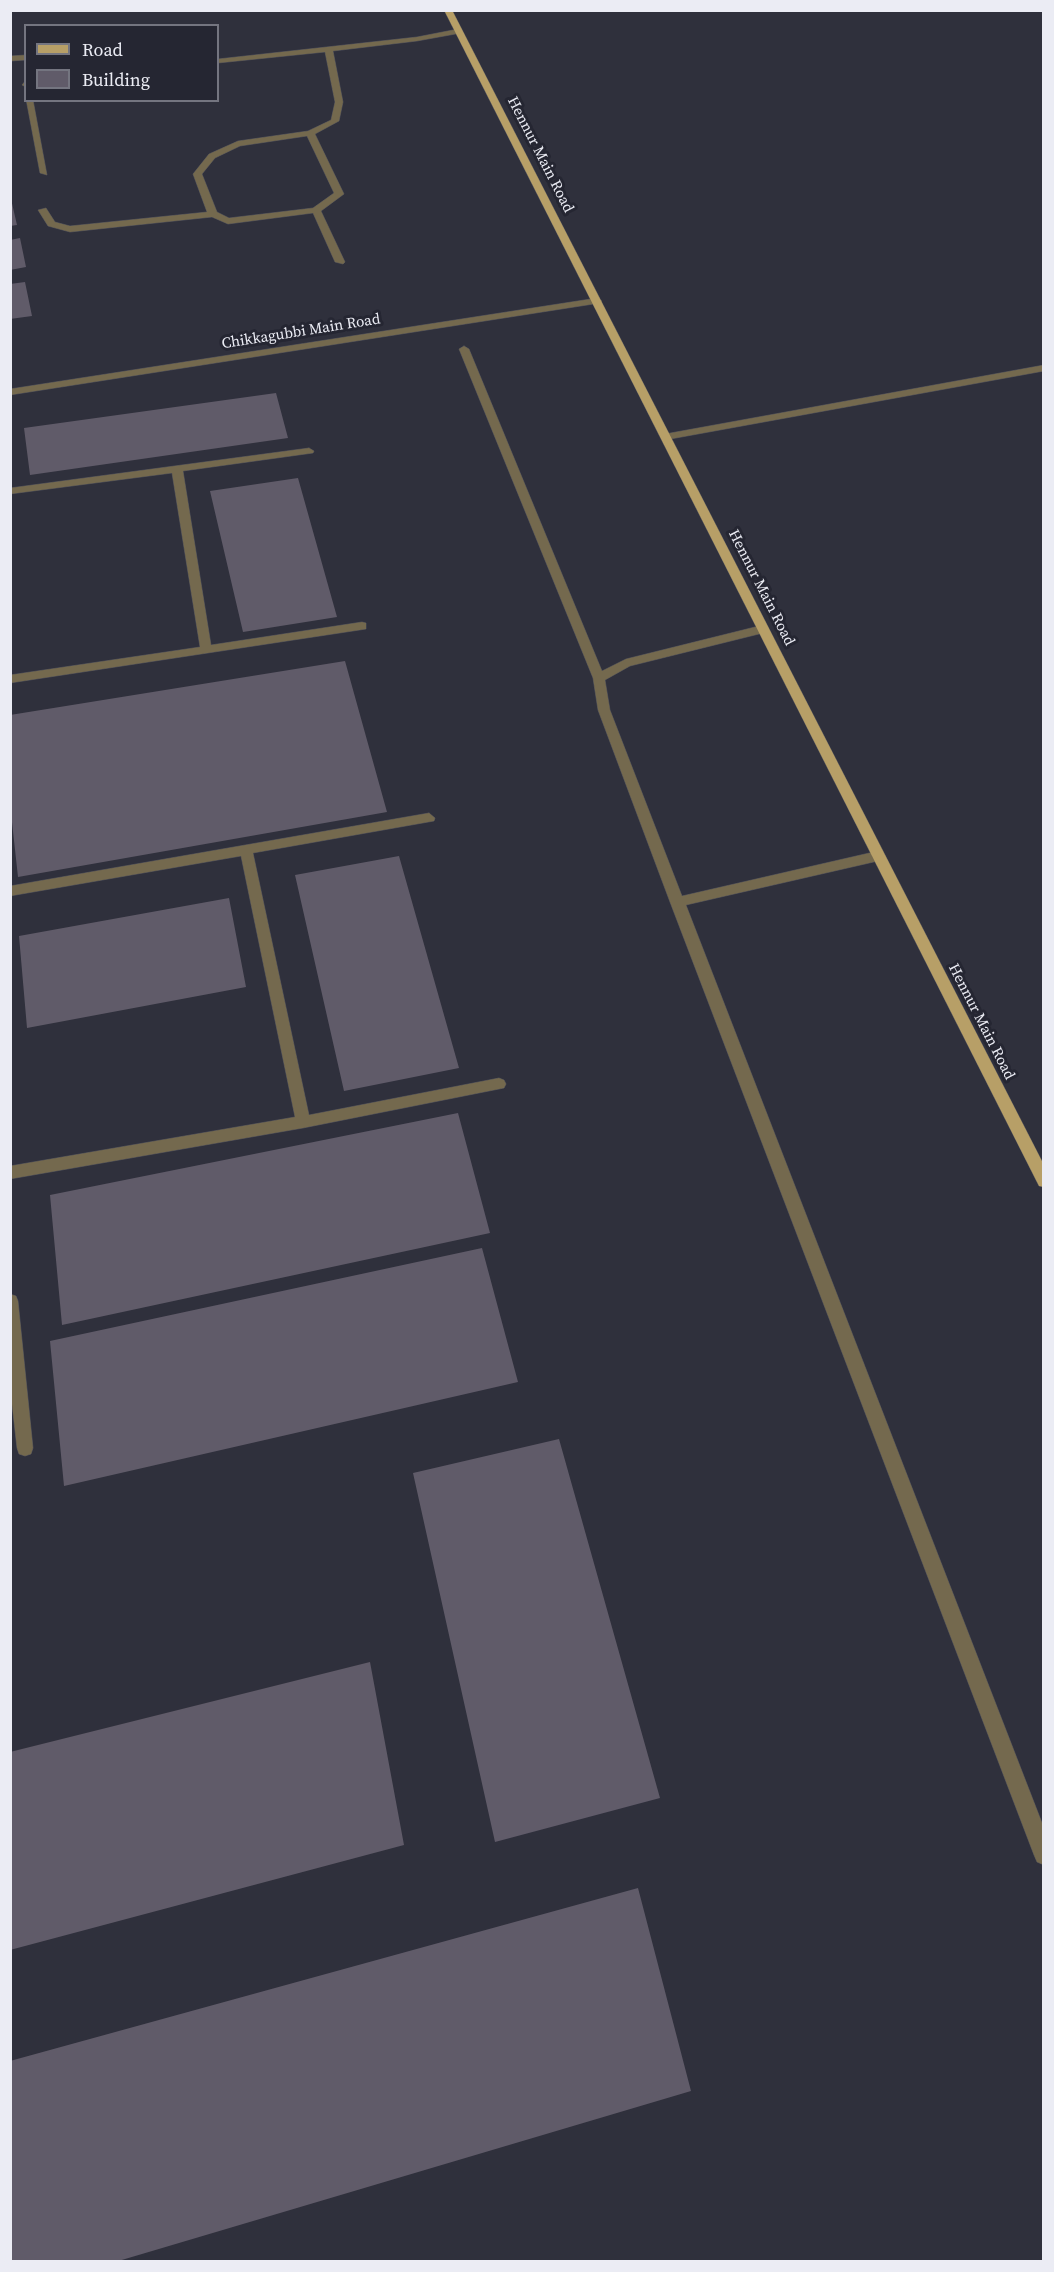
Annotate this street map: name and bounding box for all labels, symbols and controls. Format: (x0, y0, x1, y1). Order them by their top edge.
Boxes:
legend (24, 24, 219, 102)
text: Road (82, 37, 123, 62)
text: Building (82, 67, 150, 92)
street label: Hennur Main Road (503, 94, 577, 216)
street label: Chikkagubbi Main Road (220, 311, 382, 353)
street label: Hennur Main Road (724, 527, 798, 649)
street label: Hennur Main Road (944, 961, 1018, 1083)

